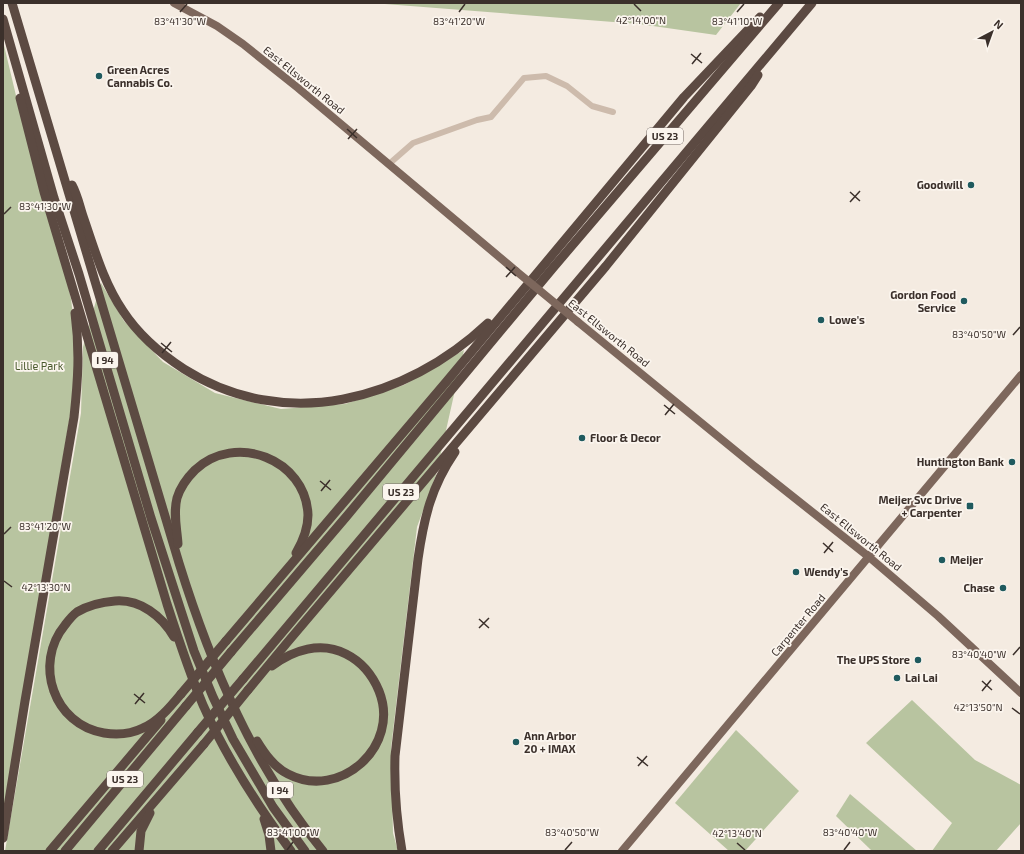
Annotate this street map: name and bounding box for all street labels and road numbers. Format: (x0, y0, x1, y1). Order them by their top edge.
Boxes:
street label: East Ellsworth Road (261, 43, 348, 116)
road number: US 23 (647, 128, 683, 144)
street label: East Ellsworth Road (566, 296, 653, 369)
road number: I 94 (92, 352, 118, 368)
road number: US 23 (383, 484, 419, 500)
street label: East Ellsworth Road (818, 500, 905, 573)
street label: Carpenter Road (768, 591, 827, 659)
road number: US 23 (107, 771, 143, 787)
road number: I 94 (267, 782, 293, 798)

